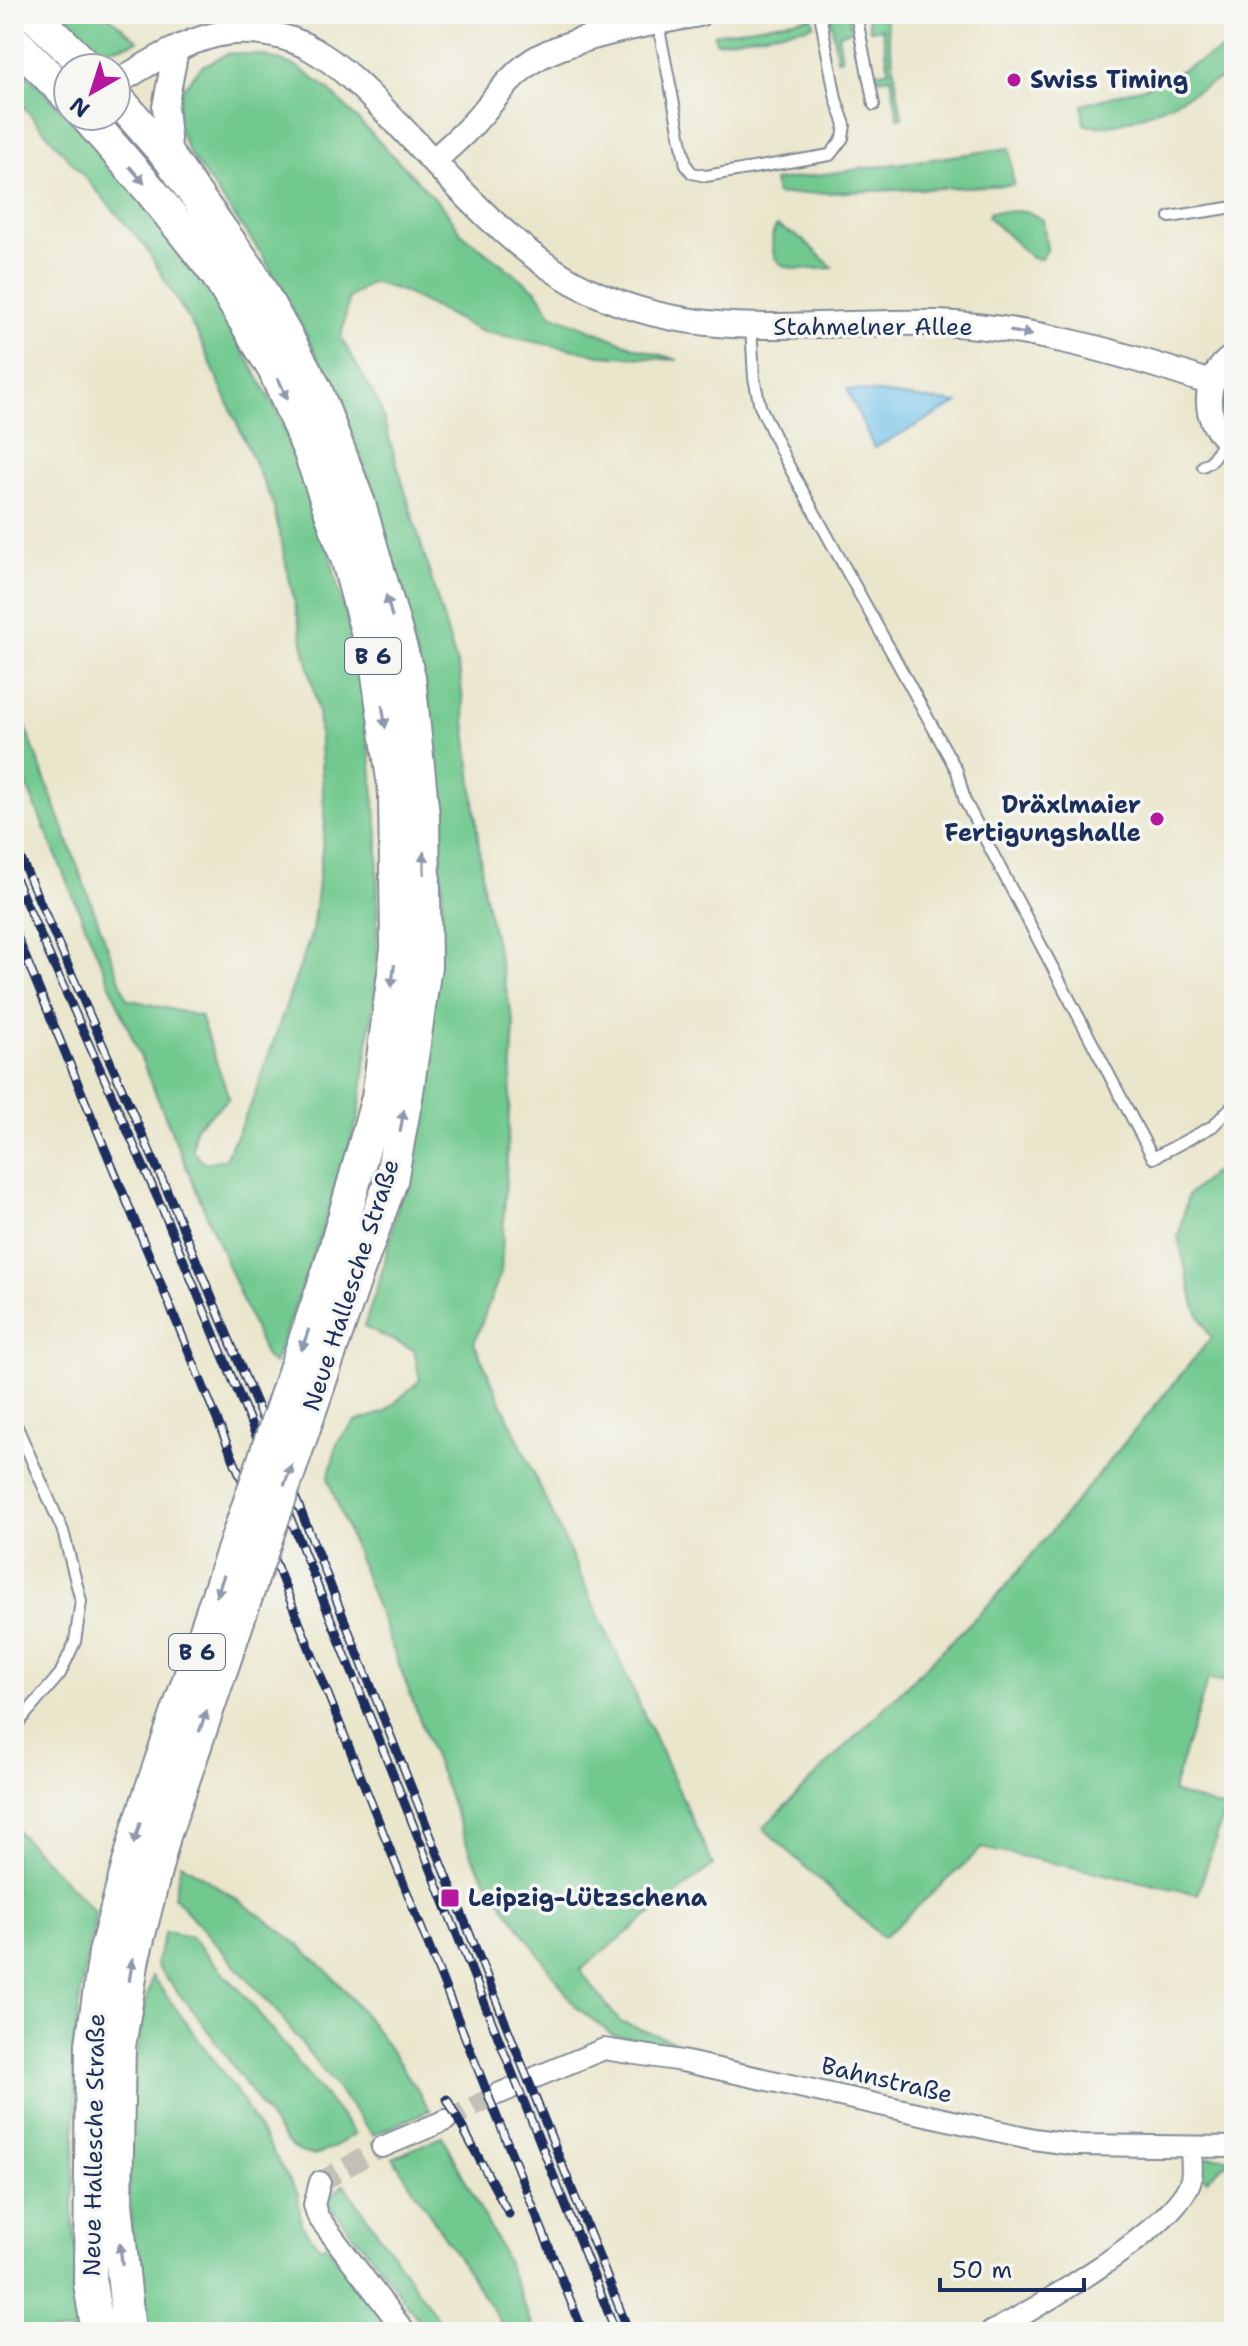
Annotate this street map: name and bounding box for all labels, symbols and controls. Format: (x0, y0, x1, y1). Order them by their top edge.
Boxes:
north arrow (52, 52, 132, 132)
place label: Swiss Timing (1030, 64, 1188, 96)
marker: Swiss Timing (1005, 71, 1023, 89)
text: N (64, 90, 96, 124)
one-way arrow (128, 165, 145, 185)
street label: Stahmelner Allee (773, 311, 973, 343)
one-way arrow (1009, 327, 1034, 339)
one-way arrow (276, 377, 289, 401)
one-way arrow (382, 594, 395, 618)
road number: B 6 (345, 638, 401, 674)
one-way arrow (378, 705, 391, 730)
place label: Dräxlmaier Fertigungshalle (945, 789, 1141, 849)
marker: Dräxlmaier Fertigungshalle (1148, 810, 1166, 828)
one-way arrow (417, 850, 430, 875)
one-way arrow (387, 964, 400, 989)
one-way arrow (396, 1108, 408, 1133)
street label: Neue Hallesche Straße (295, 1155, 407, 1415)
one-way arrow (298, 1329, 310, 1353)
one-way arrow (282, 1462, 294, 1486)
one-way arrow (213, 1575, 226, 1599)
road number: B 6 (169, 1634, 225, 1670)
one-way arrow (197, 1708, 209, 1732)
one-way arrow (130, 1821, 143, 1845)
place label: Leipzig-Lützschena (468, 1882, 708, 1914)
marker: Leipzig-Lützschena (439, 1887, 461, 1909)
one-way arrow (125, 1957, 138, 1982)
street label: Neue Hallesche Straße (76, 2013, 112, 2277)
street label: Bahnstraße (818, 2049, 956, 2111)
one-way arrow (115, 2241, 128, 2266)
scale bar (940, 2242, 1084, 2292)
text: 50 m (952, 2254, 1012, 2286)

